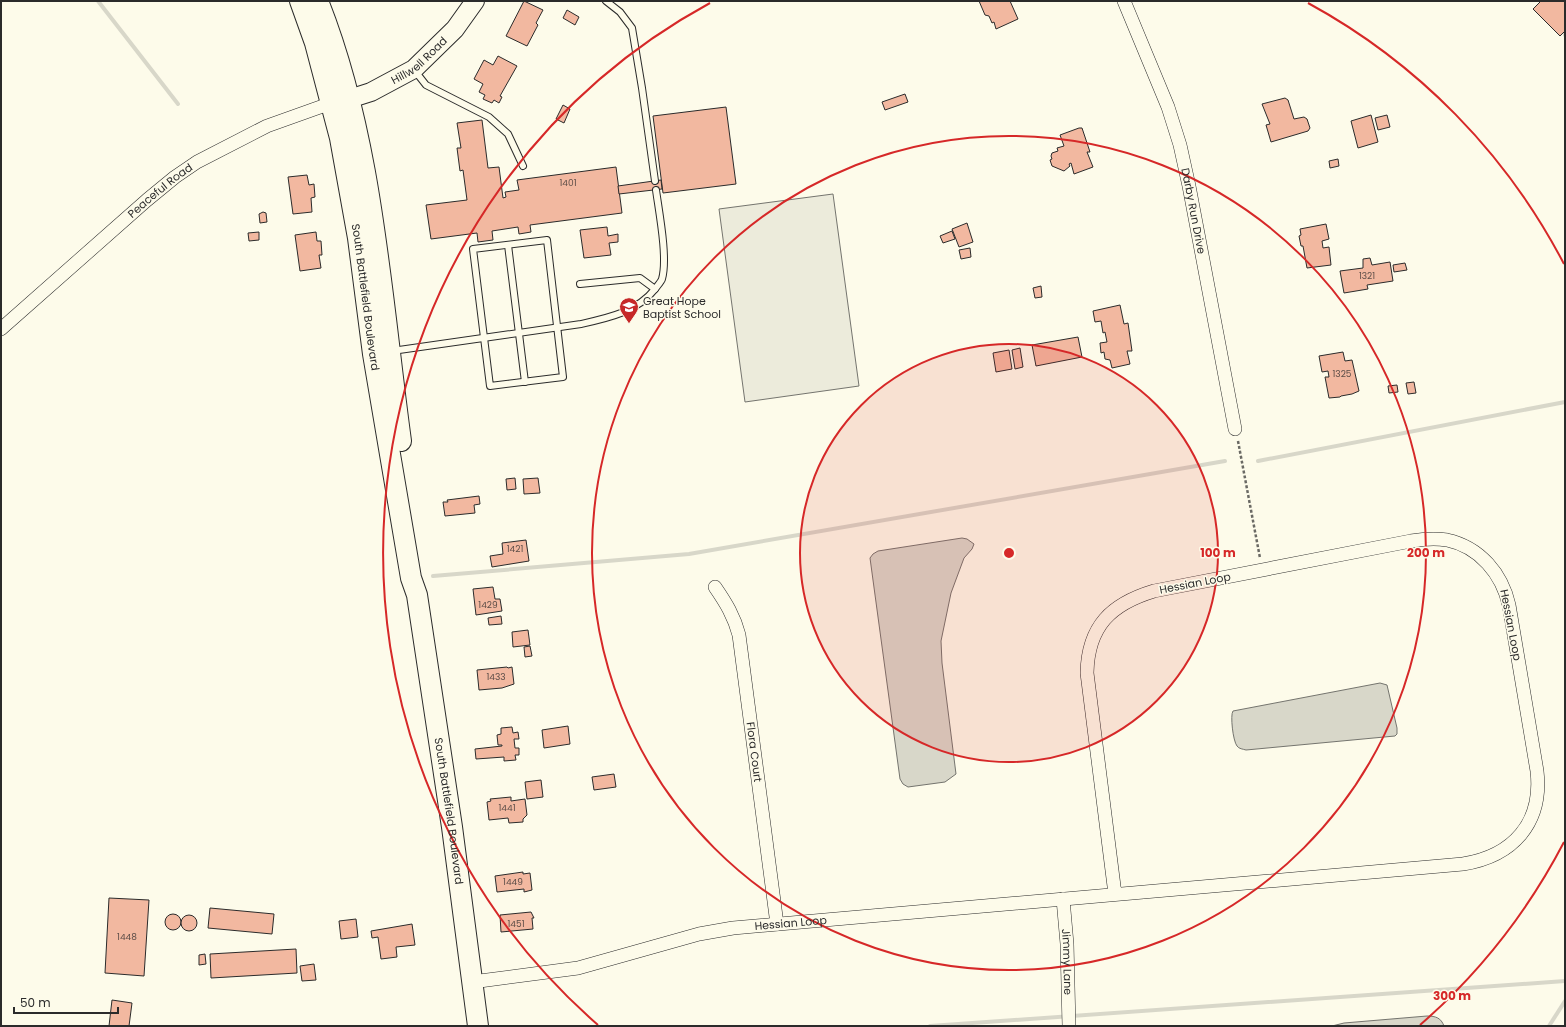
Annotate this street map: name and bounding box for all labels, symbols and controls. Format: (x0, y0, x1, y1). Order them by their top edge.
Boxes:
street label: Hillwell Road (388, 33, 451, 88)
street label: Peaceful Road (124, 159, 196, 221)
street label: Darby Run Drive (1177, 166, 1210, 255)
house number: 1401 (559, 177, 577, 189)
street label: South Battlefield Boulevard (348, 222, 384, 372)
house number: 1321 (1359, 270, 1375, 282)
place label: Great Hope Baptist School (643, 293, 721, 322)
school or university icon: Great Hope Baptist School (618, 296, 640, 324)
house number: 1325 (1332, 368, 1352, 380)
house number: 1421 (507, 543, 523, 555)
text: 100 m (1200, 544, 1236, 561)
text: 200 m (1407, 544, 1445, 561)
centre of rings (1002, 546, 1016, 560)
street label: Hessian Loop (1158, 568, 1232, 598)
street label: Hessian Loop (1496, 588, 1526, 662)
house number: 1429 (478, 599, 498, 611)
house number: 1433 (486, 671, 506, 683)
street label: Flora Court (743, 721, 766, 783)
street label: South Battlefield Boulevard (431, 736, 467, 885)
house number: 1441 (498, 802, 516, 814)
house number: 1449 (503, 876, 523, 888)
street label: Hessian Loop (754, 912, 827, 934)
house number: 1451 (507, 918, 525, 930)
street label: Jimmy Lane (1058, 928, 1076, 995)
house number: 1448 (117, 931, 137, 943)
text: 300 m (1433, 987, 1471, 1004)
scale bar (14, 989, 118, 1015)
text: 50 m (20, 994, 51, 1011)

